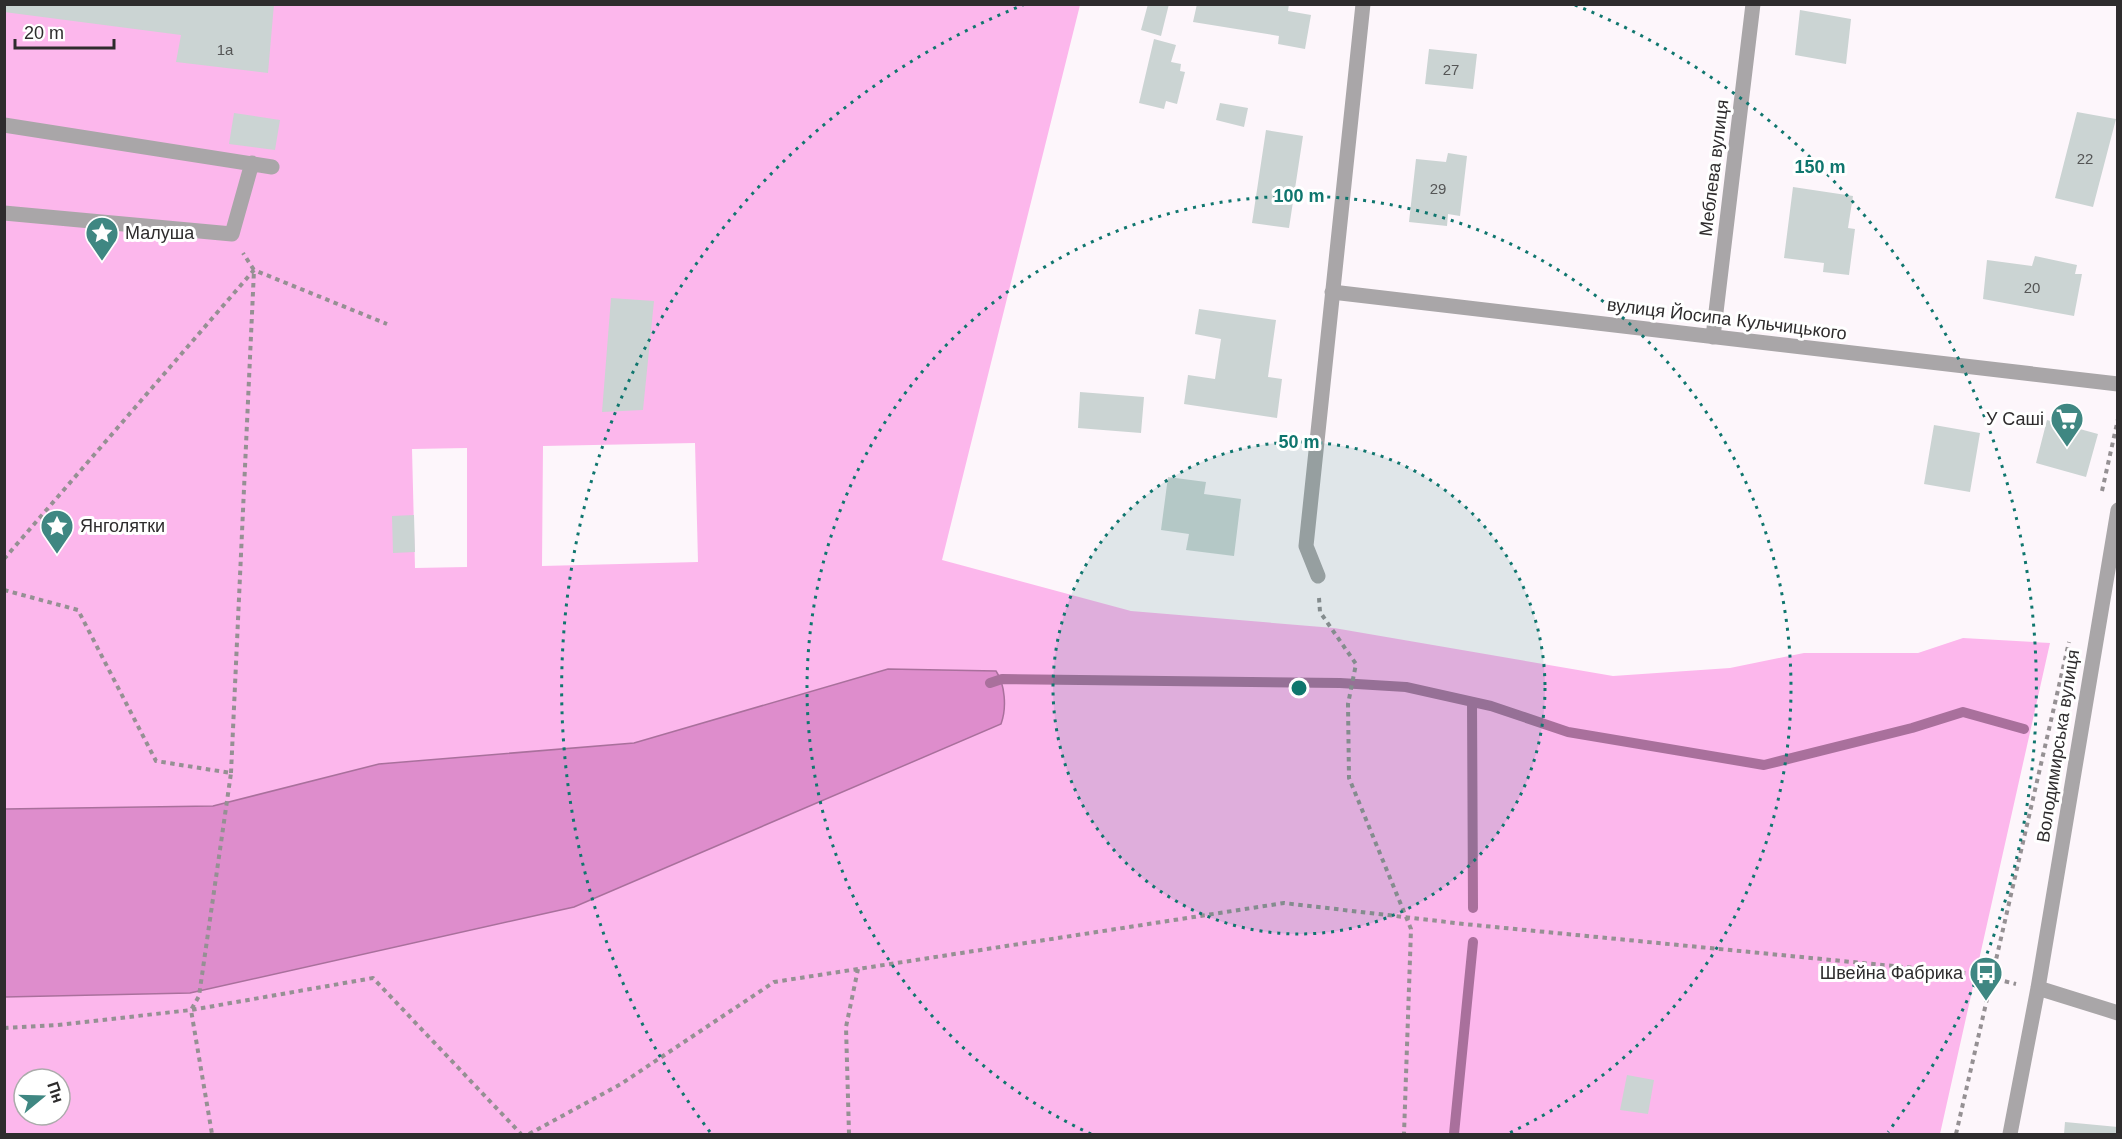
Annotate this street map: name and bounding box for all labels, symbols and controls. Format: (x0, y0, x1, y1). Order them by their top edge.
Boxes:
scale bar (15, 12, 114, 50)
text: 20 m (24, 23, 64, 43)
house number: 1а (217, 41, 234, 58)
house number: 27 (1443, 61, 1459, 78)
street label: Меблева вулиця (1696, 98, 1732, 238)
house number: 22 (2077, 150, 2093, 167)
text: 150 m (1794, 157, 1846, 177)
house number: 29 (1430, 180, 1446, 197)
text: 100 m (1273, 186, 1325, 206)
place icon: Малуша (84, 215, 120, 262)
place label: Малуша (125, 223, 195, 243)
house number: 20 (2024, 279, 2040, 296)
street label: вулиця Йосипа Кульчицького (1606, 293, 1848, 344)
supermarket icon: У Саші (2049, 401, 2085, 448)
place label: У Саші (1986, 409, 2044, 429)
text: 50 m (1278, 432, 1320, 452)
place icon: Янголятки (39, 508, 75, 555)
place label: Янголятки (80, 516, 165, 536)
street label: Володимирська вулиця (2033, 648, 2083, 844)
centre of rings (1289, 678, 1309, 698)
bus stop icon: Швейна Фабрика (1968, 955, 2004, 1002)
place label: Швейна Фабрика (1820, 963, 1964, 983)
north arrow (12, 1067, 72, 1127)
text: Пн (44, 1080, 67, 1105)

